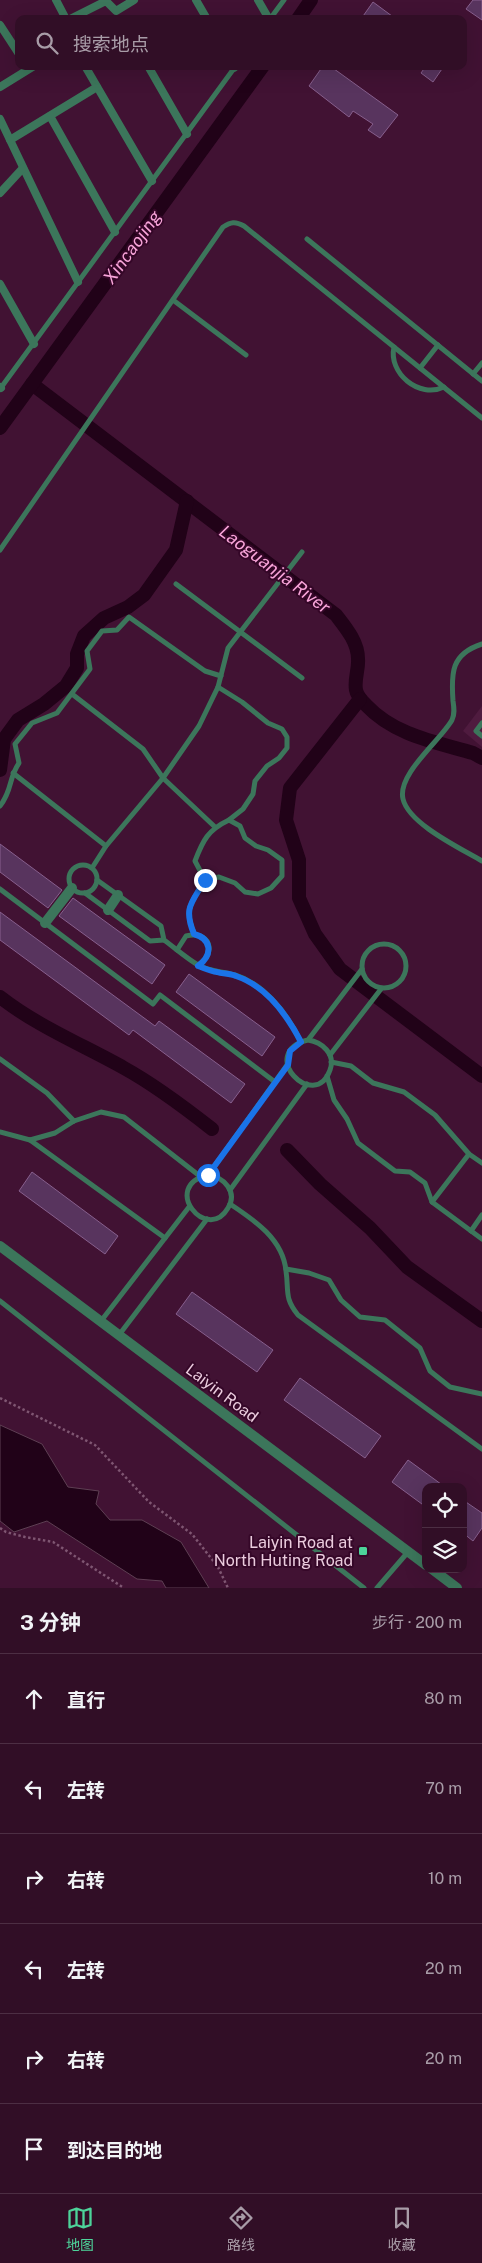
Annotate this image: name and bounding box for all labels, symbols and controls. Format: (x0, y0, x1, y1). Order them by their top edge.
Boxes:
search box (15, 15, 467, 70)
icon: search (33, 29, 61, 57)
text: 搜索地点 (73, 33, 149, 55)
water label: Xincaojing (98, 206, 166, 288)
water label: Laoguanjia River (215, 520, 335, 618)
route end (194, 869, 217, 892)
route start (197, 1164, 220, 1187)
street label: Laiyin Road (182, 1360, 262, 1426)
map controls (422, 1483, 467, 1573)
button: locate (422, 1483, 467, 1528)
button: layers (422, 1528, 467, 1573)
place label: Laiyin Road at North Huting Road (214, 1533, 353, 1570)
marker: Laiyin Road at North Huting Road (357, 1545, 369, 1557)
text: 3 分钟 (20, 1610, 81, 1635)
text: 步行 · 200 m (372, 1613, 462, 1632)
icon: ahead (20, 1685, 48, 1713)
text: 直行 (67, 1689, 105, 1711)
text: 80 m (424, 1689, 462, 1708)
icon: left (20, 1775, 48, 1803)
text: 左转 (67, 1779, 105, 1801)
text: 70 m (425, 1779, 462, 1798)
icon: right (20, 1865, 48, 1893)
text: 右转 (67, 1869, 105, 1891)
text: 10 m (428, 1869, 462, 1888)
icon: left (20, 1955, 48, 1983)
text: 左转 (67, 1959, 105, 1981)
text: 20 m (425, 1959, 462, 1978)
icon: right (20, 2045, 48, 2073)
text: 右转 (67, 2049, 105, 2071)
text: 20 m (425, 2049, 462, 2068)
icon: arrive (20, 2135, 48, 2163)
text: 到达目的地 (67, 2139, 162, 2161)
tab: 地图 (66, 2204, 94, 2254)
tab: 路线 (227, 2204, 255, 2254)
tab: 收藏 (388, 2204, 416, 2254)

